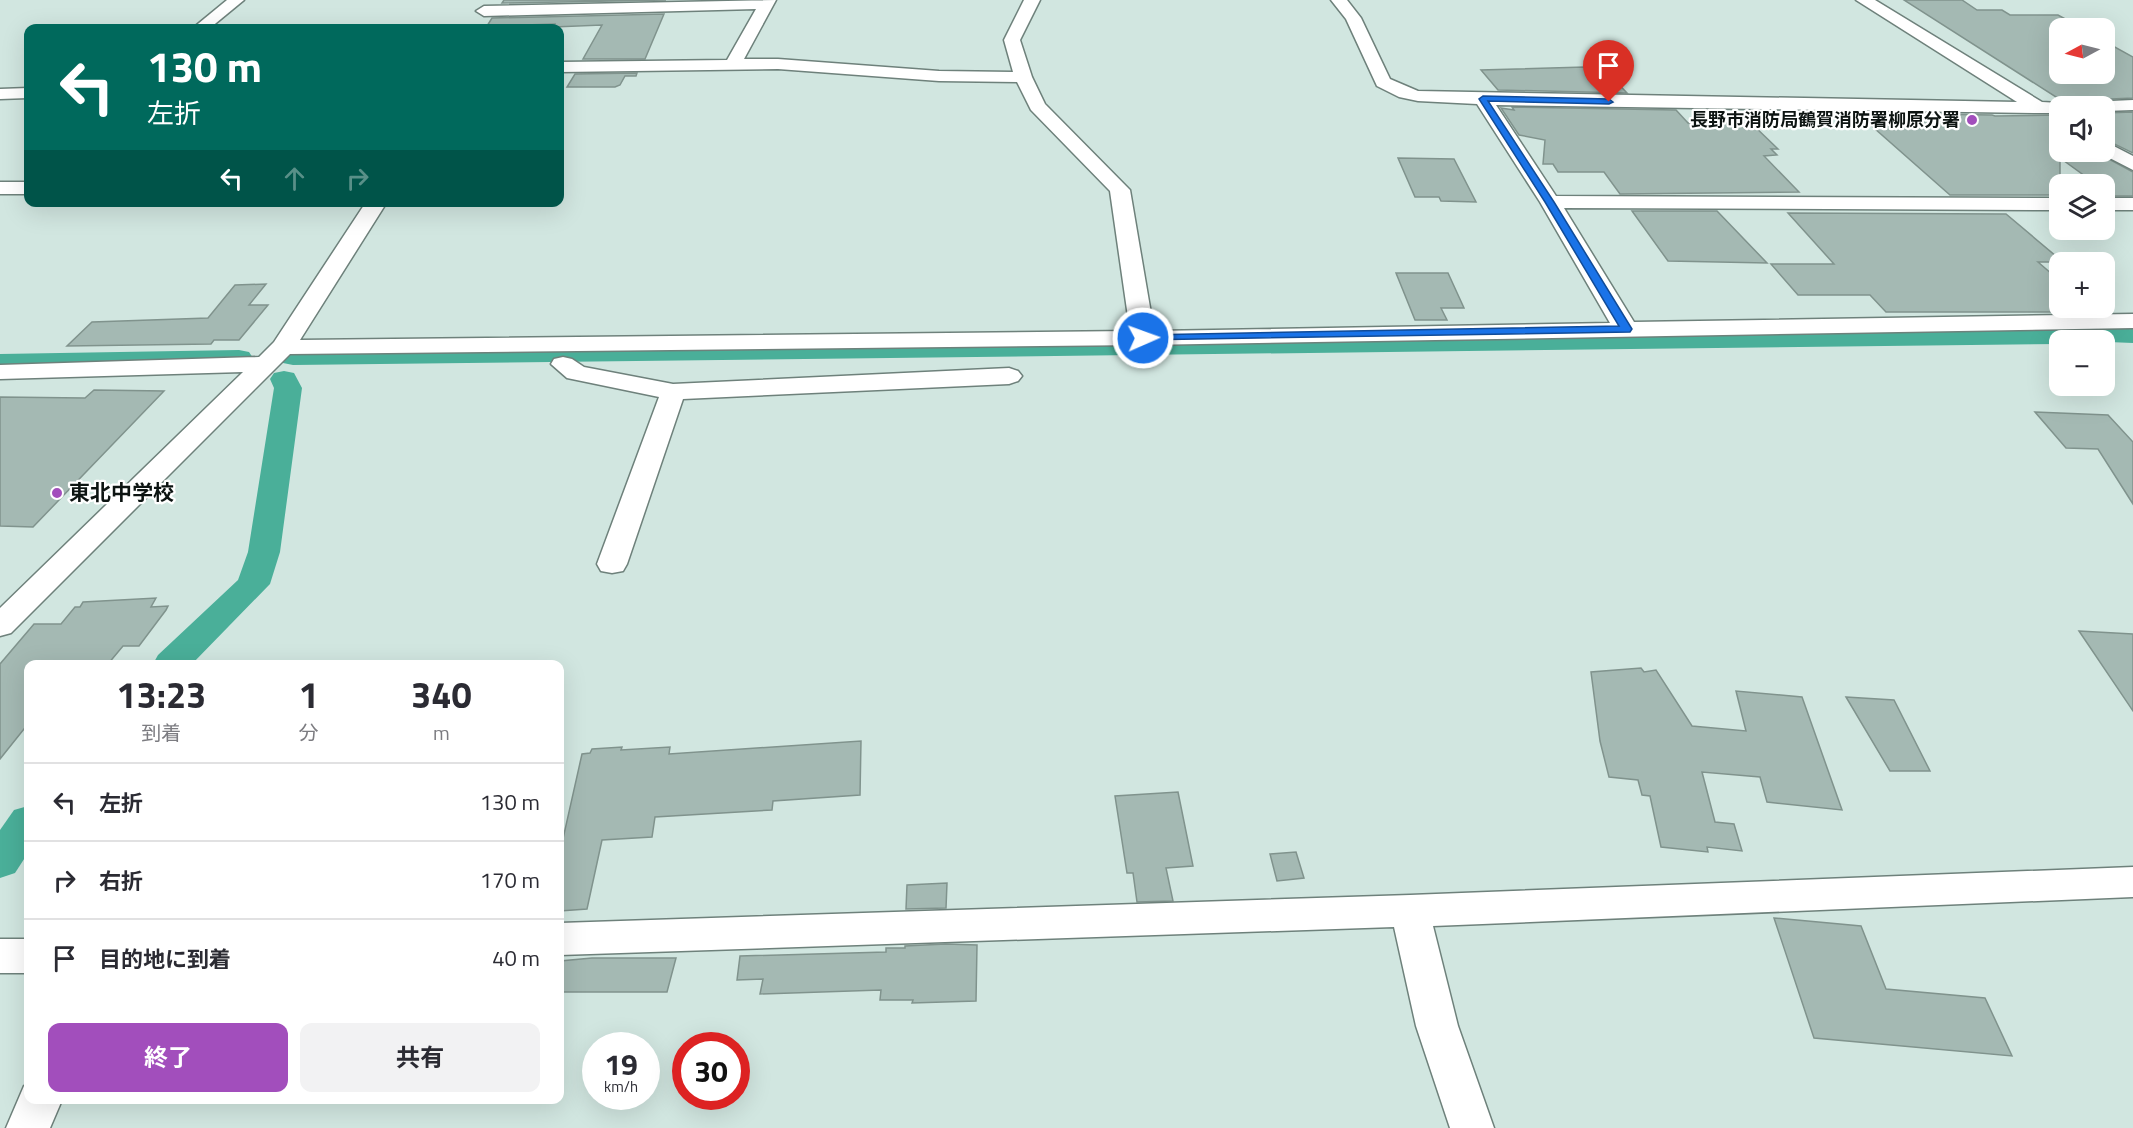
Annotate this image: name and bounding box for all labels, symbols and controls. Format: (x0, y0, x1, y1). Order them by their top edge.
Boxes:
north arrow (2049, 18, 2115, 84)
map controls (2049, 18, 2115, 396)
text: 130 m (147, 34, 262, 98)
pin (1583, 40, 1634, 102)
icon: left (48, 48, 126, 126)
icon: arrive (1592, 49, 1625, 82)
text: 左折 (147, 92, 201, 133)
button: sound (2049, 96, 2115, 162)
place label: 長野市消防局鶴賀消防署柳原分署 (1690, 106, 1960, 133)
marker: 長野市消防局鶴賀消防署柳原分署 (1965, 113, 1979, 127)
icon: left (215, 162, 248, 195)
icon: ahead (278, 162, 311, 195)
icon: right (341, 162, 374, 195)
button: layers (2049, 174, 2115, 240)
button: + (2049, 252, 2115, 318)
position arrow (1111, 306, 1175, 370)
button: − (2049, 330, 2115, 396)
place label: 東北中学校 (69, 476, 174, 508)
marker: 東北中学校 (50, 486, 64, 500)
text: 13:23 (116, 667, 206, 722)
text: 1 (299, 667, 319, 722)
text: 340 (411, 667, 472, 722)
text: 到着 (141, 717, 181, 748)
text: 分 (299, 717, 319, 748)
text: m (433, 717, 450, 748)
text: 130 m (480, 785, 540, 819)
icon: left (48, 786, 81, 819)
text: 左折 (99, 786, 143, 820)
text: 170 m (480, 863, 540, 897)
icon: right (48, 864, 81, 897)
text: 右折 (99, 864, 143, 898)
text: 40 m (492, 941, 540, 975)
icon: arrive (48, 942, 81, 975)
text: 目的地に到着 (99, 942, 231, 976)
button: 終了 (48, 1023, 288, 1092)
button: 共有 (300, 1023, 540, 1092)
speed limit sign: 30 (672, 1032, 750, 1110)
text: 19 (604, 1041, 638, 1087)
text: km/h (604, 1075, 638, 1098)

